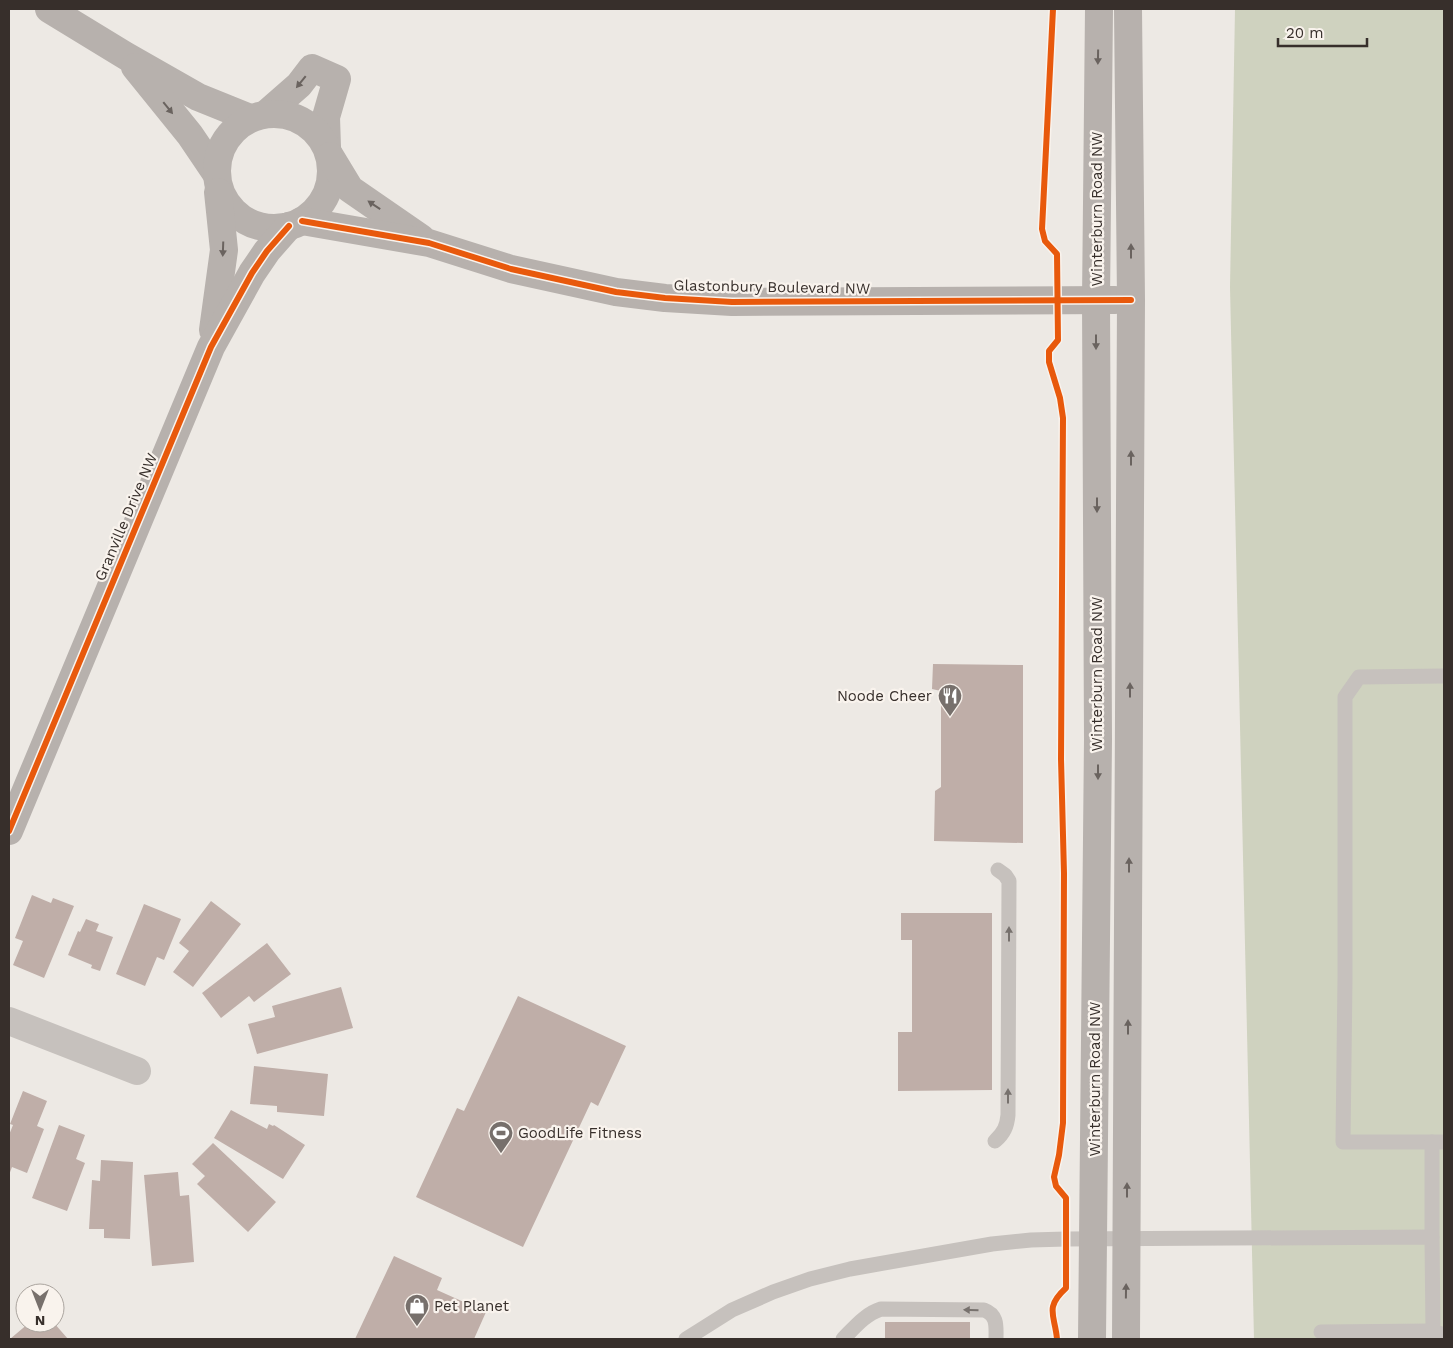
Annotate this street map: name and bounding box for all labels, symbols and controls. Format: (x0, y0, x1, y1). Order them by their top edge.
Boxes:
scale bar (1278, 15, 1367, 47)
text: 20 m (1286, 24, 1324, 42)
one-way arrow (1094, 50, 1102, 66)
one-way arrow (295, 75, 306, 88)
one-way arrow (162, 101, 173, 114)
street label: Winterburn Road NW (1088, 132, 1106, 286)
one-way arrow (367, 201, 381, 210)
one-way arrow (219, 241, 227, 257)
one-way arrow (1127, 243, 1135, 259)
street label: Glastonbury Boulevard NW (674, 276, 870, 298)
one-way arrow (1092, 335, 1100, 351)
street label: Granville Drive NW (91, 450, 161, 584)
one-way arrow (1127, 450, 1135, 466)
one-way arrow (1093, 497, 1101, 513)
street label: Winterburn Road NW (1088, 597, 1106, 751)
one-way arrow (1126, 682, 1134, 698)
restaurant icon: Noode Cheer (937, 683, 963, 717)
place label: Noode Cheer (837, 687, 932, 705)
one-way arrow (1093, 765, 1101, 781)
one-way arrow (1125, 857, 1133, 873)
one-way arrow (1005, 926, 1013, 942)
street label: Winterburn Road NW (1086, 1002, 1104, 1156)
one-way arrow (1124, 1019, 1132, 1035)
one-way arrow (1004, 1088, 1012, 1104)
sports icon: GoodLife Fitness (488, 1120, 514, 1154)
place label: GoodLife Fitness (518, 1124, 642, 1142)
one-way arrow (1123, 1181, 1131, 1197)
one-way arrow (1122, 1282, 1130, 1298)
north arrow (15, 1283, 65, 1333)
shop icon: Pet Planet (404, 1293, 430, 1327)
place label: Pet Planet (434, 1297, 510, 1315)
one-way arrow (963, 1306, 979, 1314)
text: N (35, 1313, 45, 1329)

